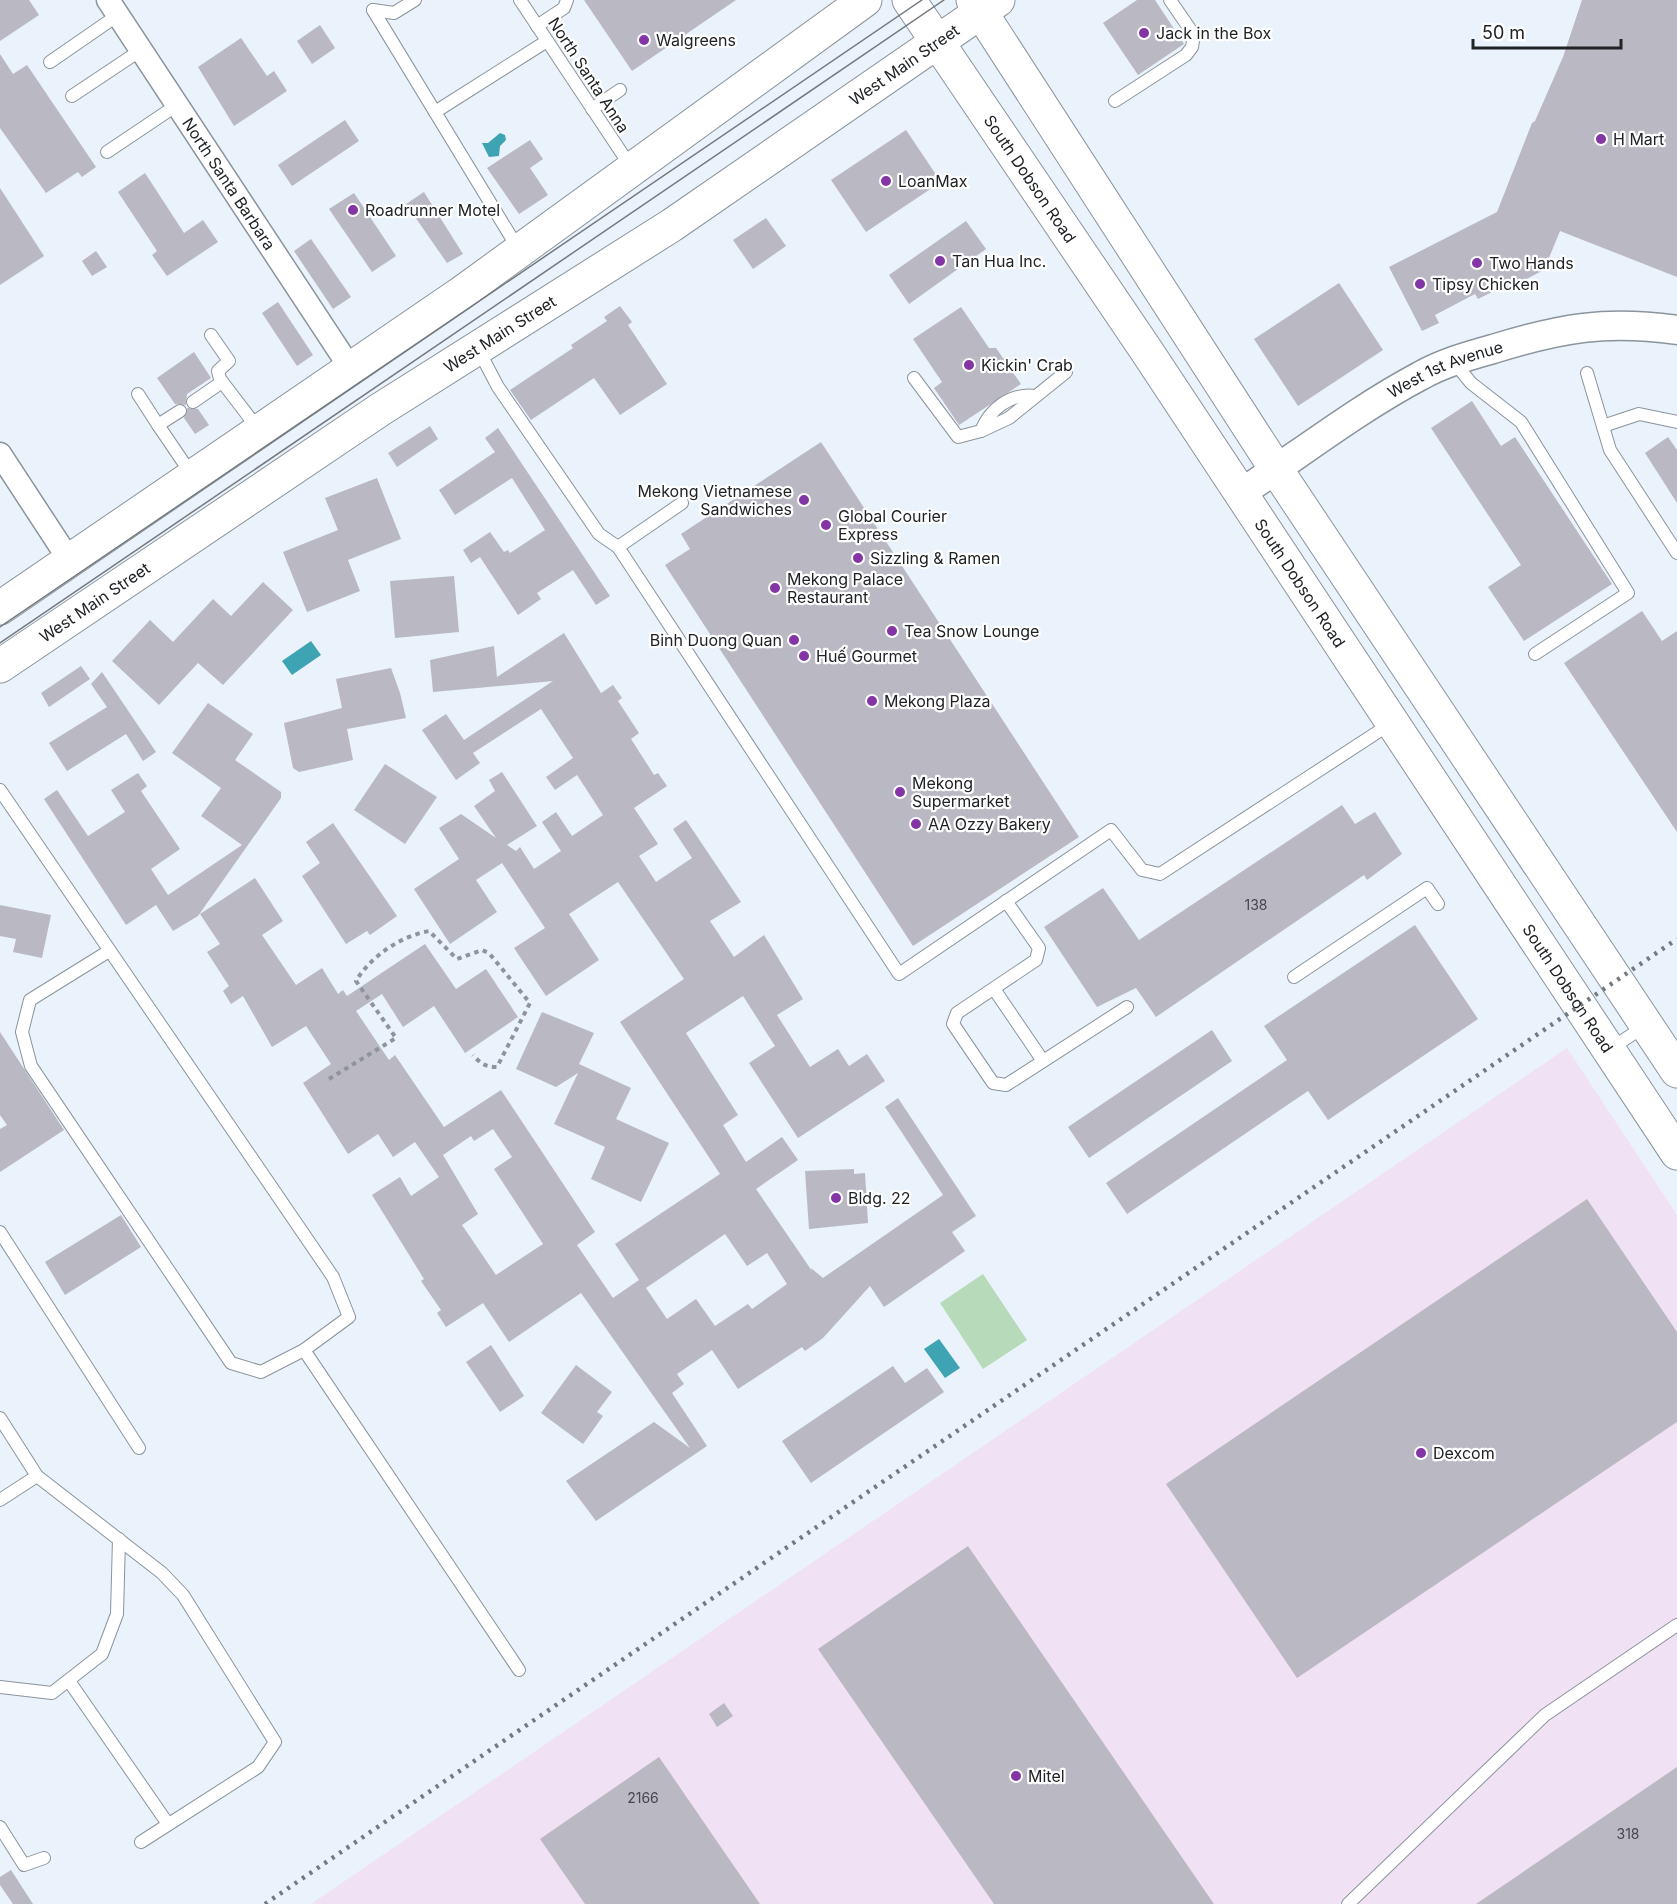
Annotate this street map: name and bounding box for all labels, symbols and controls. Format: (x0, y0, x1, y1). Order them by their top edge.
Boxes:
scale bar (1473, 12, 1622, 50)
street label: North Santa Anna (544, 14, 634, 136)
street label: West Main Street (845, 20, 963, 110)
text: 50 m (1482, 22, 1525, 43)
place label: Jack in the Box (1156, 23, 1272, 43)
marker: Jack in the Box (1137, 26, 1151, 40)
place label: Walgreens (656, 30, 736, 50)
marker: Walgreens (637, 33, 651, 47)
street label: South Dobson Road (980, 111, 1080, 247)
street label: North Santa Barbara (178, 114, 280, 254)
place label: H Mart (1613, 129, 1664, 149)
marker: H Mart (1594, 132, 1608, 146)
place label: LoanMax (898, 171, 968, 191)
marker: LoanMax (879, 174, 893, 188)
place label: Roadrunner Motel (365, 200, 500, 220)
marker: Roadrunner Motel (346, 203, 360, 217)
place label: Tan Hua Inc. (952, 251, 1046, 271)
place label: Two Hands (1489, 253, 1574, 273)
marker: Tan Hua Inc. (933, 254, 947, 268)
marker: Two Hands (1470, 256, 1484, 270)
place label: Tipsy Chicken (1432, 274, 1539, 294)
marker: Tipsy Chicken (1413, 277, 1427, 291)
street label: West Main Street (440, 291, 560, 377)
street label: West 1st Avenue (1384, 337, 1505, 402)
place label: Kickin' Crab (981, 355, 1073, 375)
marker: Kickin' Crab (962, 358, 976, 372)
place label: Mekong Vietnamese Sandwiches (637, 481, 792, 519)
marker: Mekong Vietnamese Sandwiches (797, 493, 811, 507)
place label: Global Courier Express (838, 506, 947, 544)
street label: South Dobson Road (1250, 515, 1350, 651)
marker: Global Courier Express (819, 518, 833, 532)
place label: Sizzling & Ramen (870, 548, 1000, 568)
marker: Sizzling & Ramen (851, 551, 865, 565)
street label: West Main Street (35, 558, 154, 647)
place label: Mekong Palace Restaurant (787, 569, 903, 607)
marker: Mekong Palace Restaurant (768, 581, 782, 595)
place label: Tea Snow Lounge (904, 621, 1039, 641)
marker: Tea Snow Lounge (885, 624, 899, 638)
place label: Binh Duong Quan (650, 630, 782, 650)
marker: Binh Duong Quan (787, 633, 801, 647)
place label: Huế Gourmet (816, 646, 917, 666)
marker: Huế Gourmet (797, 649, 811, 663)
place label: Mekong Plaza (884, 691, 990, 711)
marker: Mekong Plaza (865, 694, 879, 708)
place label: Mekong Supermarket (912, 773, 1009, 811)
marker: Mekong Supermarket (893, 785, 907, 799)
place label: AA Ozzy Bakery (928, 814, 1051, 834)
marker: AA Ozzy Bakery (909, 817, 923, 831)
house number: 138 (1244, 896, 1268, 913)
street label: South Dobson Road (1518, 920, 1618, 1056)
place label: Bldg. 22 (848, 1188, 911, 1208)
marker: Bldg. 22 (829, 1191, 843, 1205)
place label: Dexcom (1433, 1443, 1495, 1463)
marker: Dexcom (1414, 1446, 1428, 1460)
place label: Mitel (1028, 1766, 1065, 1786)
marker: Mitel (1009, 1769, 1023, 1783)
house number: 2166 (627, 1789, 659, 1806)
house number: 318 (1616, 1825, 1640, 1842)

